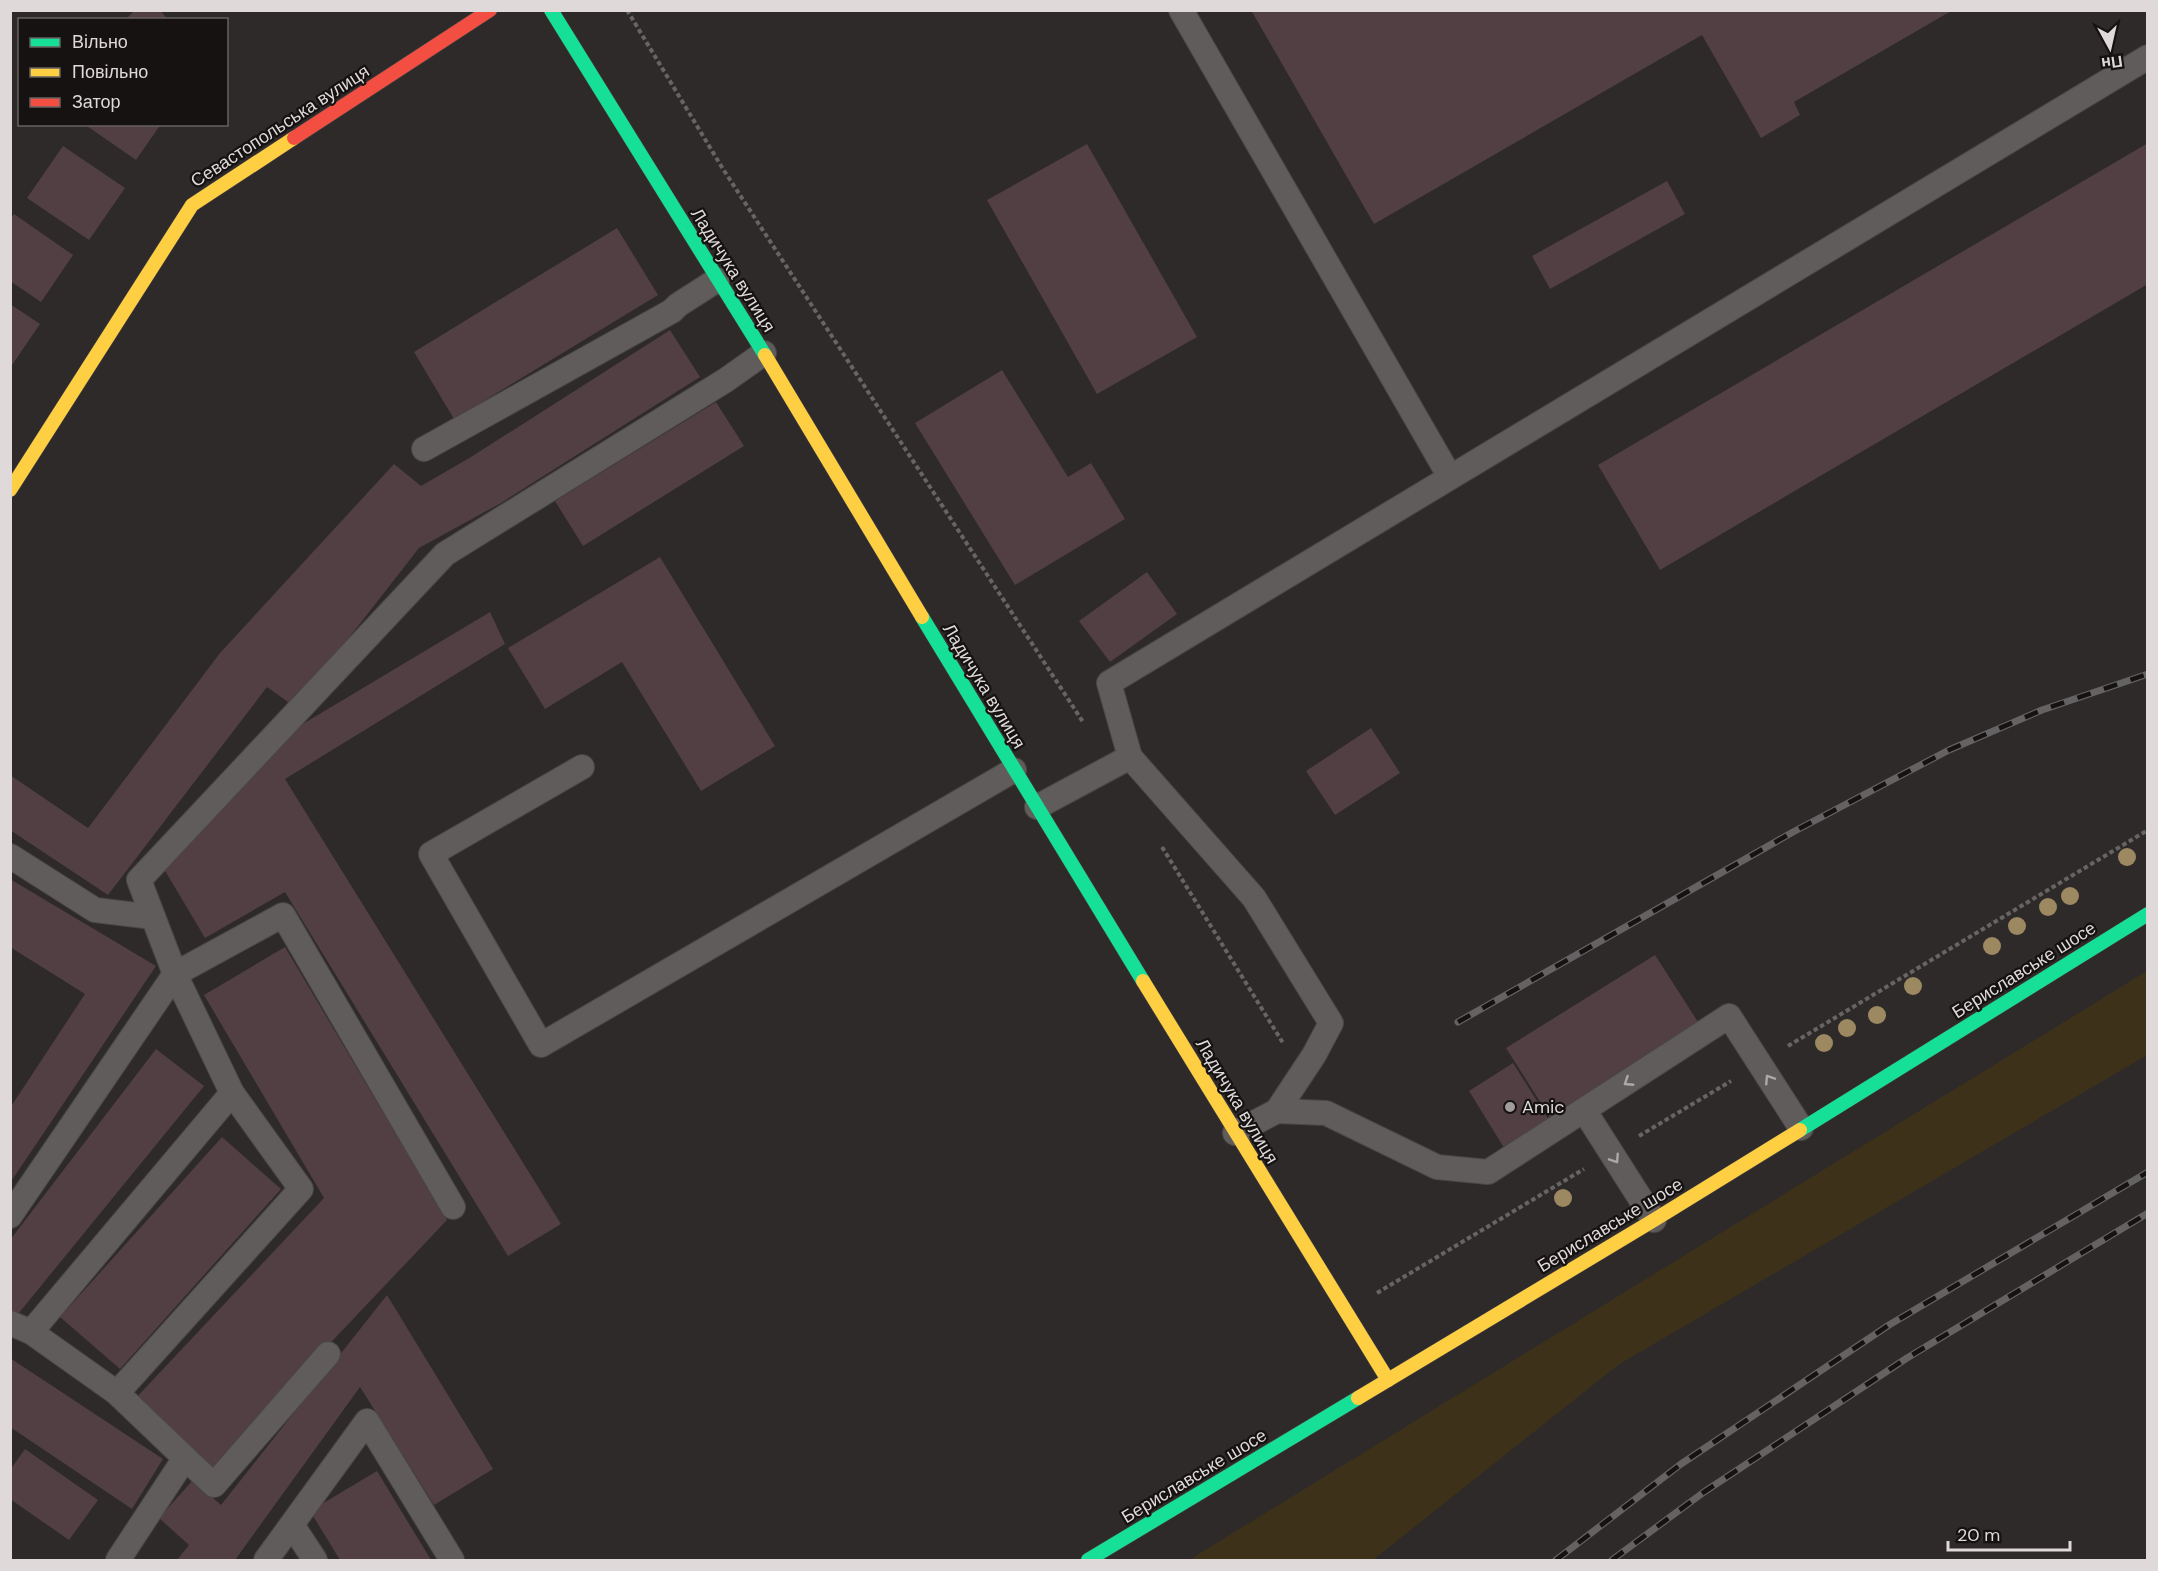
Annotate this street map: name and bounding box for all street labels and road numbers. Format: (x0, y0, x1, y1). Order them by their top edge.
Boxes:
street label: Севастопольська вулиця (186, 59, 374, 193)
street label: Ладичука вулиця (685, 203, 781, 337)
street label: Ладичука вулиця (937, 619, 1031, 753)
street label: Бериславське шосе (1947, 916, 2101, 1024)
street label: Ладичука вулиця (1190, 1034, 1284, 1168)
street label: Бериславське шосе (1533, 1172, 1687, 1278)
street label: Бериславське шосе (1117, 1423, 1271, 1529)

